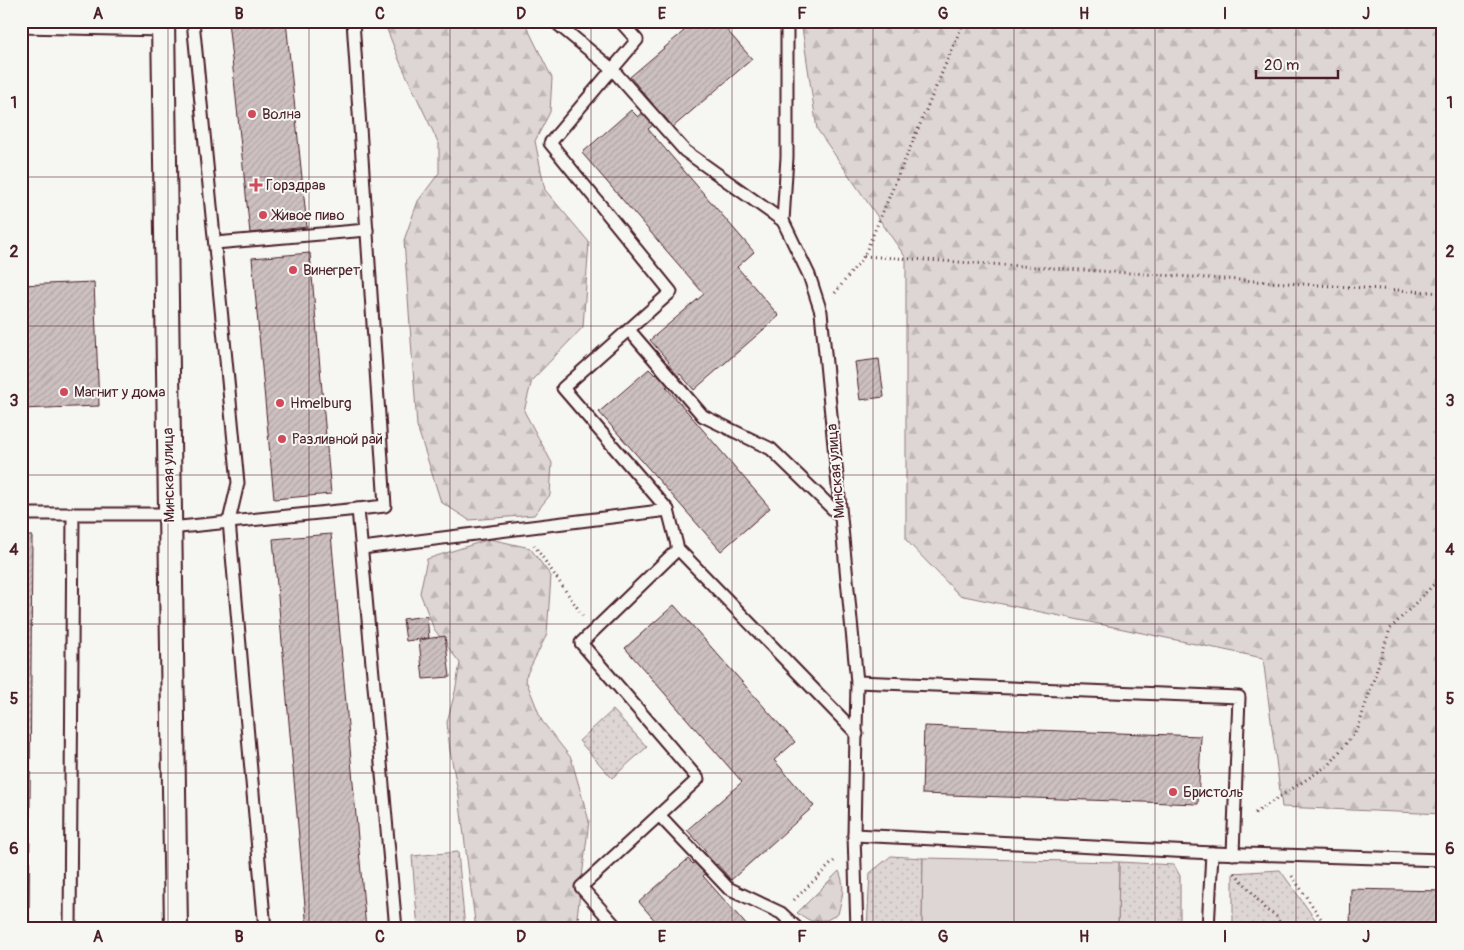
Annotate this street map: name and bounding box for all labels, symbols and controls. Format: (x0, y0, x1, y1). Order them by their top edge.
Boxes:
text: A (93, 4, 104, 24)
text: B (234, 4, 244, 24)
text: C (375, 4, 385, 24)
text: D (516, 4, 526, 24)
text: E (658, 4, 667, 24)
text: F (797, 4, 807, 24)
text: G (938, 4, 949, 24)
text: H (1079, 4, 1089, 24)
text: I (1223, 4, 1227, 24)
text: J (1362, 4, 1370, 24)
scale bar (1256, 48, 1339, 80)
text: 20 m (1264, 56, 1299, 75)
text: 1 (11, 93, 17, 113)
text: 1 (1447, 93, 1453, 113)
place label: Волна (262, 105, 301, 124)
marker: Волна (246, 108, 258, 120)
place label: Горздрав (266, 176, 326, 195)
marker: Горздрав (250, 179, 262, 191)
place label: Живое пиво (271, 206, 345, 225)
marker: Живое пиво (257, 209, 269, 221)
text: 2 (10, 242, 19, 262)
text: 2 (1446, 242, 1455, 262)
place label: Винегрет (303, 261, 361, 280)
marker: Винегрет (287, 264, 299, 276)
place label: Магнит у дома (74, 383, 165, 402)
marker: Магнит у дома (58, 386, 70, 398)
text: 3 (10, 391, 19, 411)
text: 3 (1446, 391, 1455, 411)
place label: Hmelburg (290, 394, 352, 413)
marker: Hmelburg (274, 397, 286, 409)
street label: Минская улица (822, 423, 850, 519)
street label: Минская улица (159, 427, 179, 523)
place label: Разливной рай (292, 430, 383, 449)
marker: Разливной рай (276, 433, 288, 445)
text: 4 (9, 540, 19, 560)
text: 4 (1445, 540, 1455, 560)
text: 5 (10, 689, 19, 709)
text: 5 (1446, 689, 1455, 709)
place label: Бристоль (1183, 783, 1244, 802)
marker: Бристоль (1167, 786, 1179, 798)
text: 6 (9, 839, 19, 859)
text: 6 (1445, 839, 1455, 859)
text: A (93, 927, 104, 947)
text: B (234, 927, 244, 947)
text: C (375, 927, 385, 947)
text: D (516, 927, 526, 947)
text: E (658, 927, 667, 947)
text: F (797, 927, 807, 947)
text: G (938, 927, 949, 947)
text: H (1079, 927, 1089, 947)
text: I (1223, 927, 1227, 947)
text: J (1362, 927, 1370, 947)

